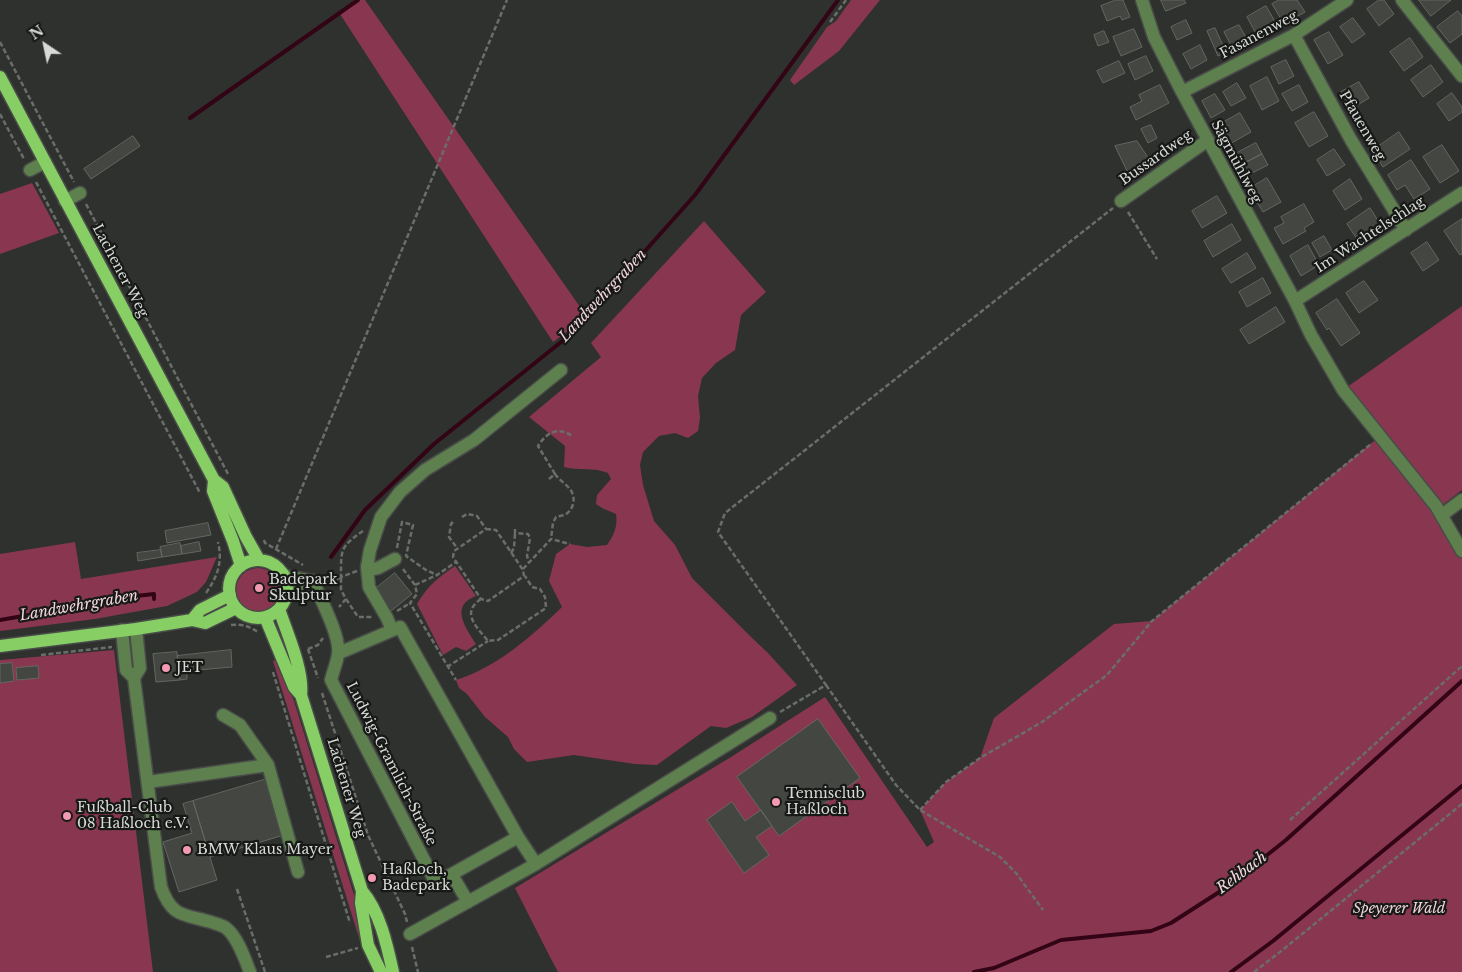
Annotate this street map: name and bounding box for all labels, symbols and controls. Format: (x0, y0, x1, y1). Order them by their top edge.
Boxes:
street label: Fasanenweg (1217, 7, 1301, 63)
north arrow (20, 20, 70, 70)
text: N (26, 21, 47, 44)
street label: Pfauenweg (1335, 88, 1389, 164)
street label: Sägmühlweg (1207, 118, 1265, 206)
street label: Bussardweg (1117, 127, 1195, 189)
street label: Im Wachtelschlag (1312, 193, 1428, 277)
street label: Lachener Weg (88, 221, 152, 321)
water label: Landwehrgraben (555, 246, 651, 346)
place label: Badepark Skulptur (269, 572, 338, 604)
marker: Badepark Skulptur (253, 582, 265, 594)
water label: Landwehrgraben (18, 587, 140, 625)
place label: JET (176, 660, 203, 676)
marker: JET (160, 662, 172, 674)
street label: Ludwig-Gramlich-Straße (342, 679, 440, 849)
street label: Lachener Weg (323, 736, 369, 840)
place label: Tennisclub Haßloch (786, 786, 865, 819)
marker: Tennisclub Haßloch (770, 796, 782, 808)
place label: Fußball-Club 08 Haßloch e.V. (77, 800, 189, 832)
marker: Fußball-Club 08 Haßloch e.V. (61, 810, 73, 822)
place label: BMW Klaus Mayer (197, 842, 332, 858)
marker: BMW Klaus Mayer (181, 844, 193, 856)
water label: Rehbach (1213, 848, 1271, 898)
place label: Haßloch, Badepark (382, 862, 451, 894)
marker: Haßloch, Badepark (366, 872, 378, 884)
park label: Speyerer Wald (1353, 901, 1445, 917)

